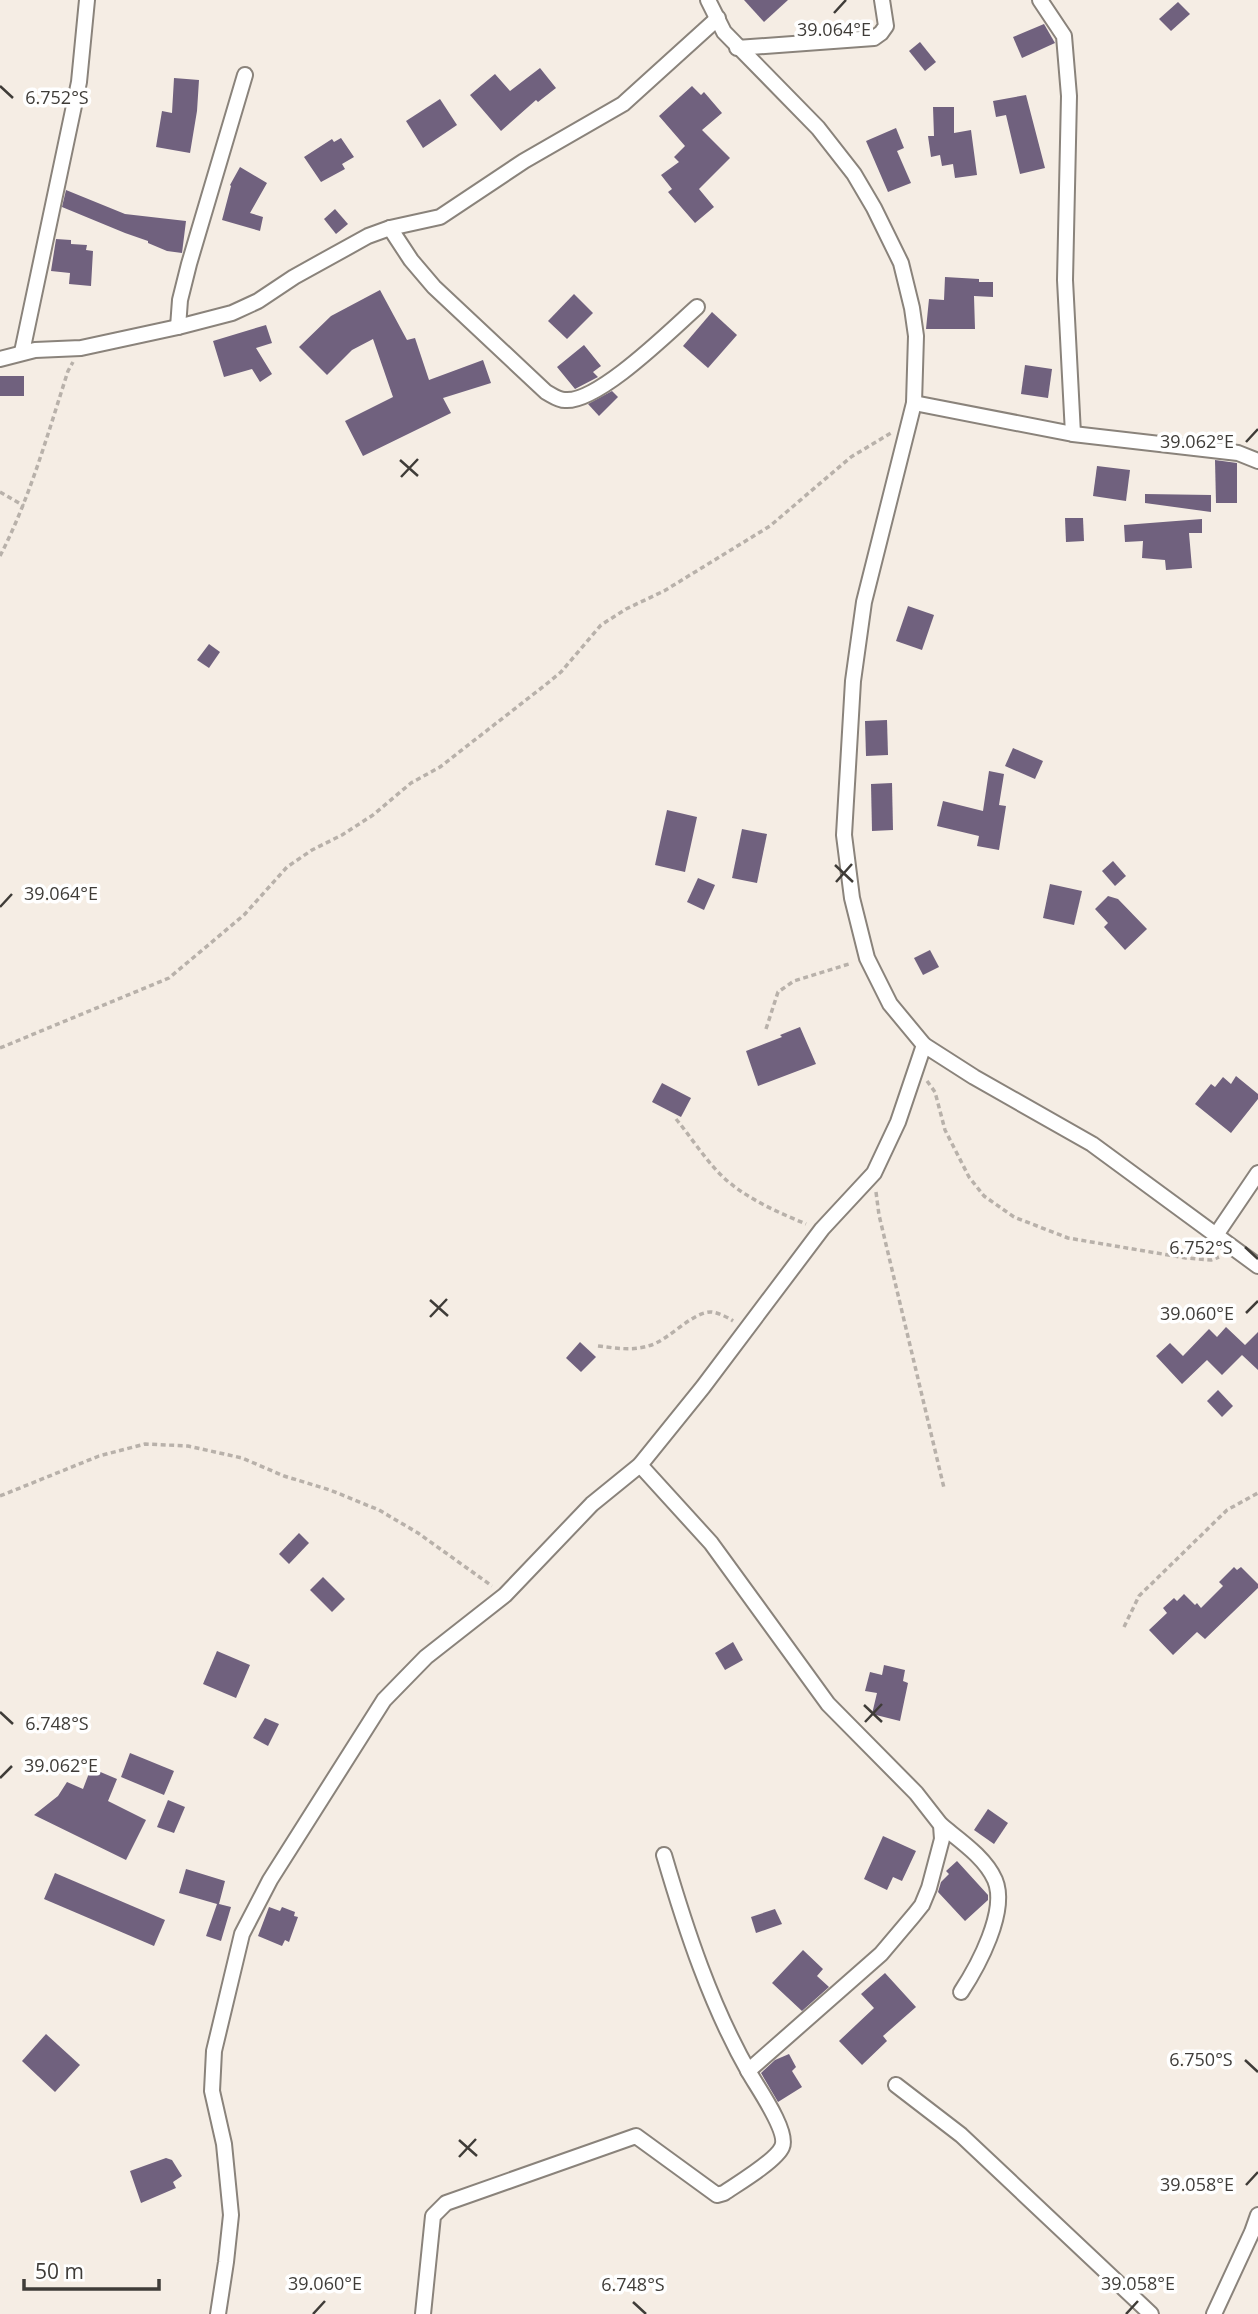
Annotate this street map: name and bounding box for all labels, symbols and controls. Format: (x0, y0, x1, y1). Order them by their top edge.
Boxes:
text: 39.064°E (797, 17, 871, 41)
text: 6.752°S (25, 85, 89, 109)
text: 39.062°E (1160, 429, 1234, 453)
text: 39.064°E (24, 881, 98, 905)
text: 6.752°S (1169, 1235, 1233, 1259)
text: 39.060°E (1160, 1301, 1234, 1325)
text: 6.748°S (25, 1711, 89, 1735)
text: 39.062°E (24, 1753, 98, 1777)
text: 6.750°S (1169, 2047, 1233, 2071)
text: 39.058°E (1160, 2172, 1234, 2196)
scale bar (24, 2248, 159, 2292)
text: 50 m (35, 2257, 84, 2285)
text: 39.060°E (288, 2271, 362, 2295)
text: 39.058°E (1101, 2271, 1175, 2295)
text: 6.748°S (601, 2272, 665, 2296)

